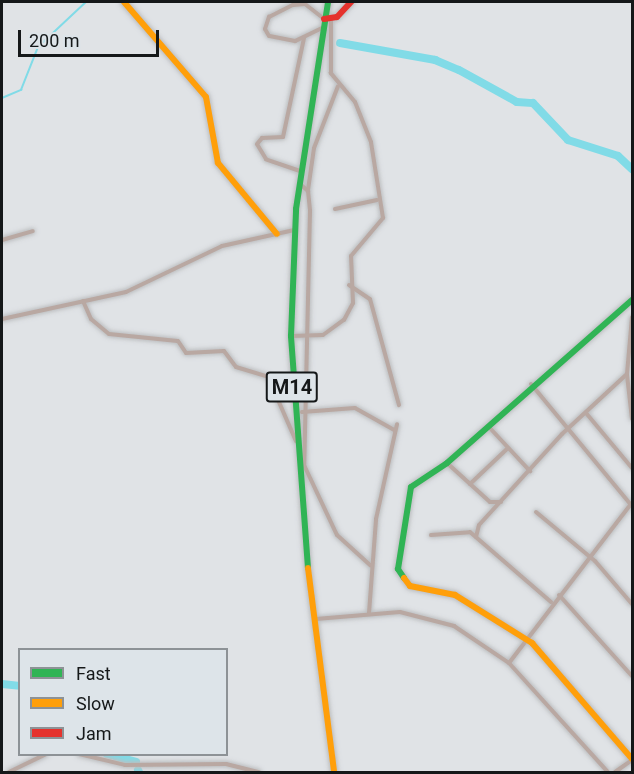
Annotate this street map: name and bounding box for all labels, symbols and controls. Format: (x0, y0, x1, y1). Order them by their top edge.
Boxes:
scale bar (21, 18, 162, 56)
text: 200 m (29, 30, 80, 51)
road number: M14 (265, 370, 319, 404)
legend (18, 648, 228, 756)
text: Fast (76, 663, 111, 684)
text: Slow (76, 693, 115, 714)
text: Jam (76, 723, 112, 744)

